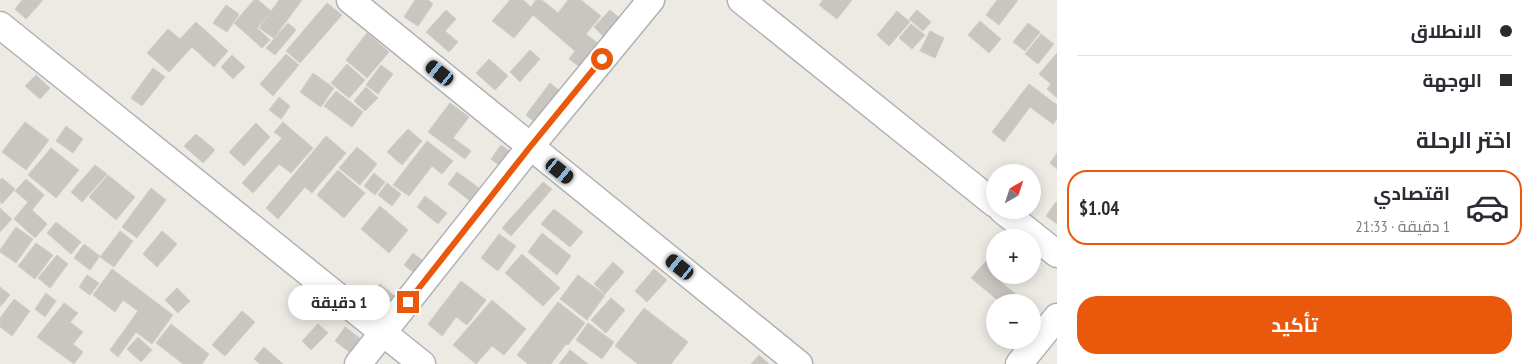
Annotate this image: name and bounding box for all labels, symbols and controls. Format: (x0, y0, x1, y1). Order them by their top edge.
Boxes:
text: الانطلاق (1411, 19, 1482, 43)
route start (591, 48, 613, 70)
car (423, 58, 456, 88)
text: الوجهة (1422, 68, 1482, 92)
text: اختر الرحلة (1416, 126, 1512, 154)
car (543, 156, 576, 186)
north arrow (986, 164, 1041, 219)
map controls (986, 164, 1041, 349)
text: اقتصادي (1374, 181, 1450, 205)
icon: car (1465, 185, 1510, 230)
text: $1.04 (1079, 196, 1119, 220)
text: 1 دقيقة · 21:33 (1355, 216, 1450, 236)
button: + (986, 229, 1041, 284)
car (663, 252, 696, 282)
callout: 1 دقيقة (288, 284, 390, 320)
route end (397, 291, 419, 313)
text: 1 دقيقة (311, 292, 367, 312)
button: − (986, 294, 1041, 349)
button: تأكيد (1077, 296, 1512, 354)

